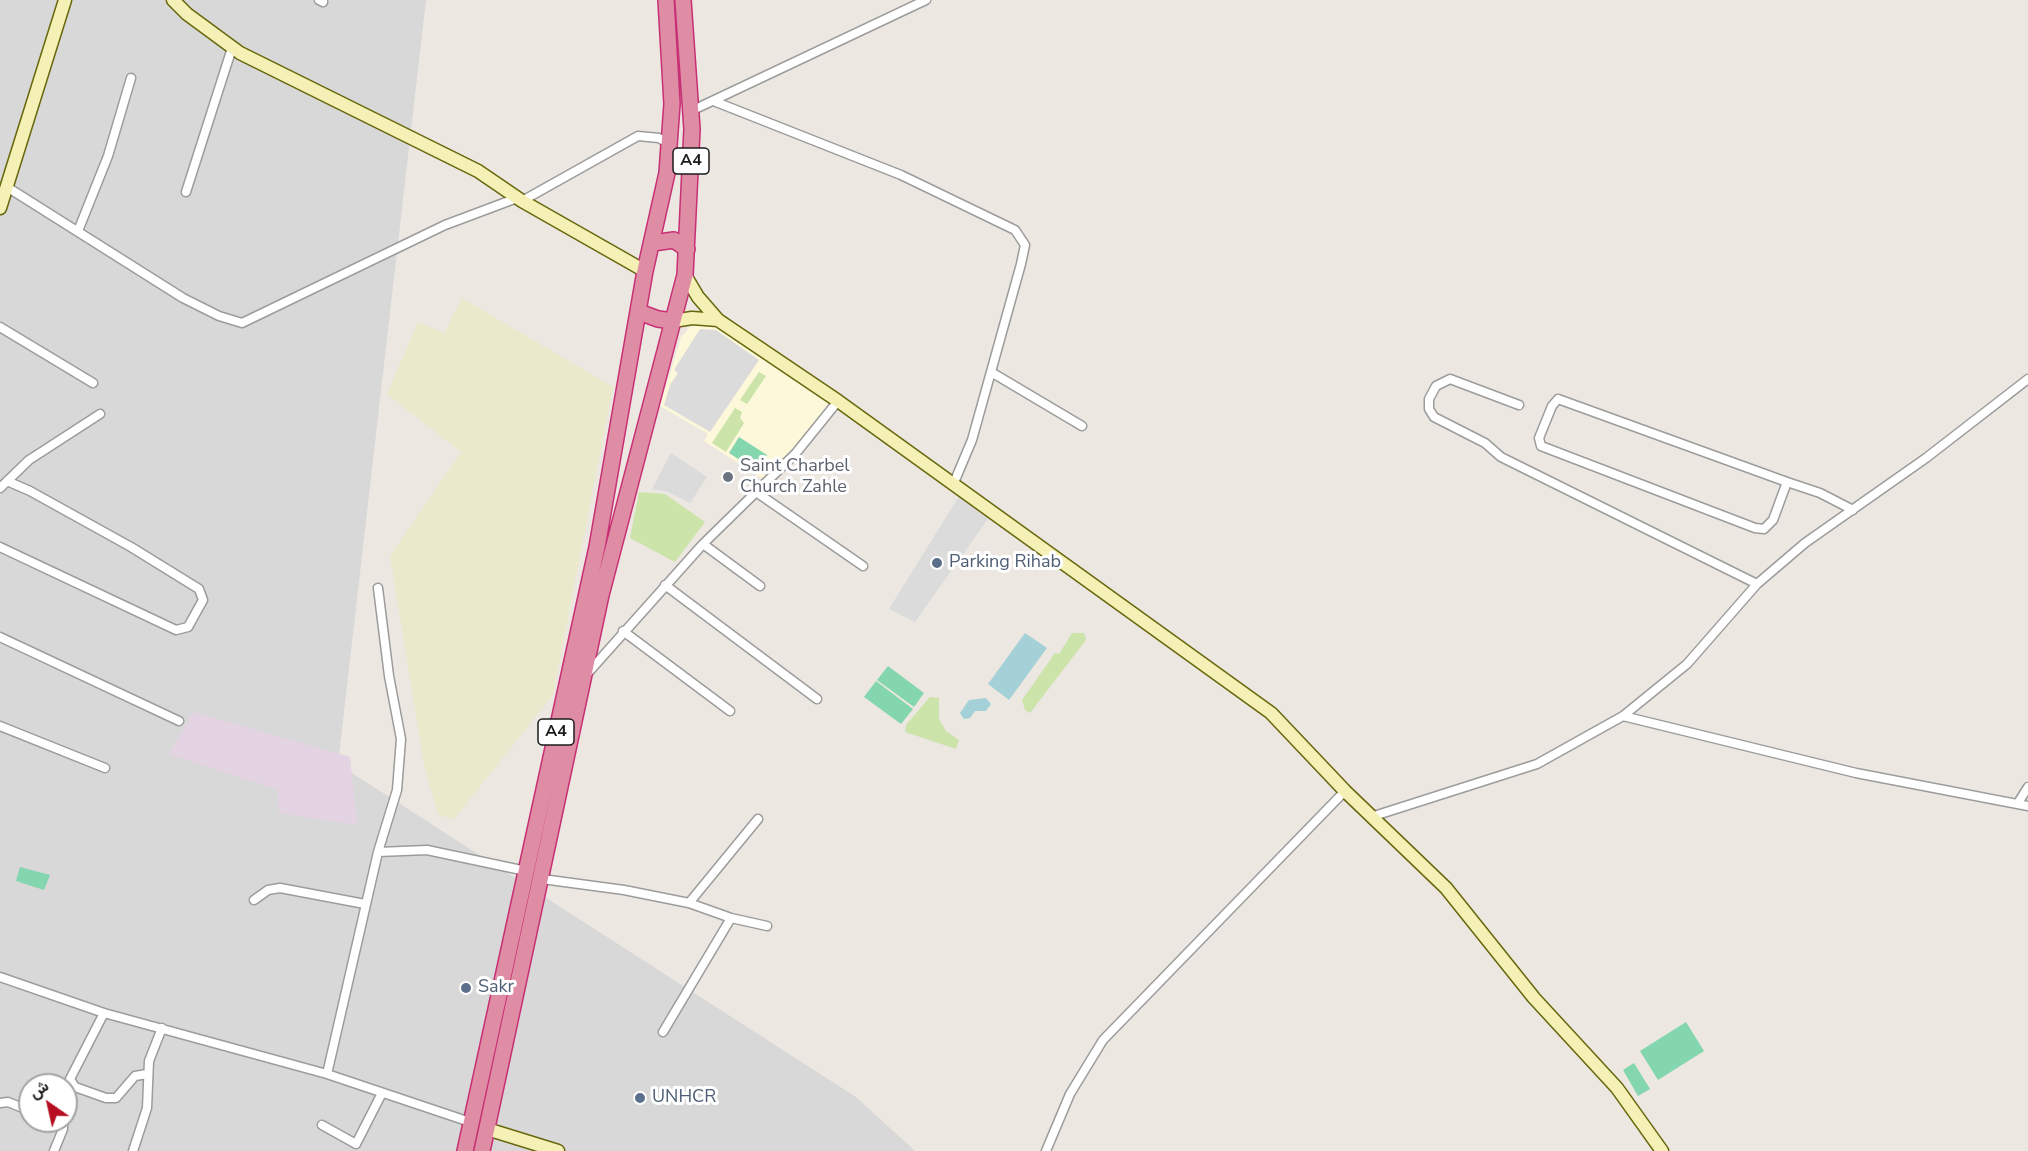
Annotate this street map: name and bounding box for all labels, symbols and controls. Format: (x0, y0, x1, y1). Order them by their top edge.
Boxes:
road number: A4 (673, 148, 709, 174)
place label: Saint Charbel Church Zahle (740, 456, 850, 498)
marker: Saint Charbel Church Zahle (721, 470, 735, 484)
place label: Parking Rihab (949, 552, 1061, 574)
marker: Parking Rihab (930, 556, 944, 570)
road number: A4 (538, 719, 574, 745)
place label: Sakr (478, 977, 514, 999)
marker: Sakr (459, 981, 473, 995)
north arrow (18, 1073, 78, 1133)
text: ش (25, 1075, 53, 1104)
place label: UNHCR (652, 1087, 716, 1109)
marker: UNHCR (633, 1091, 647, 1105)

